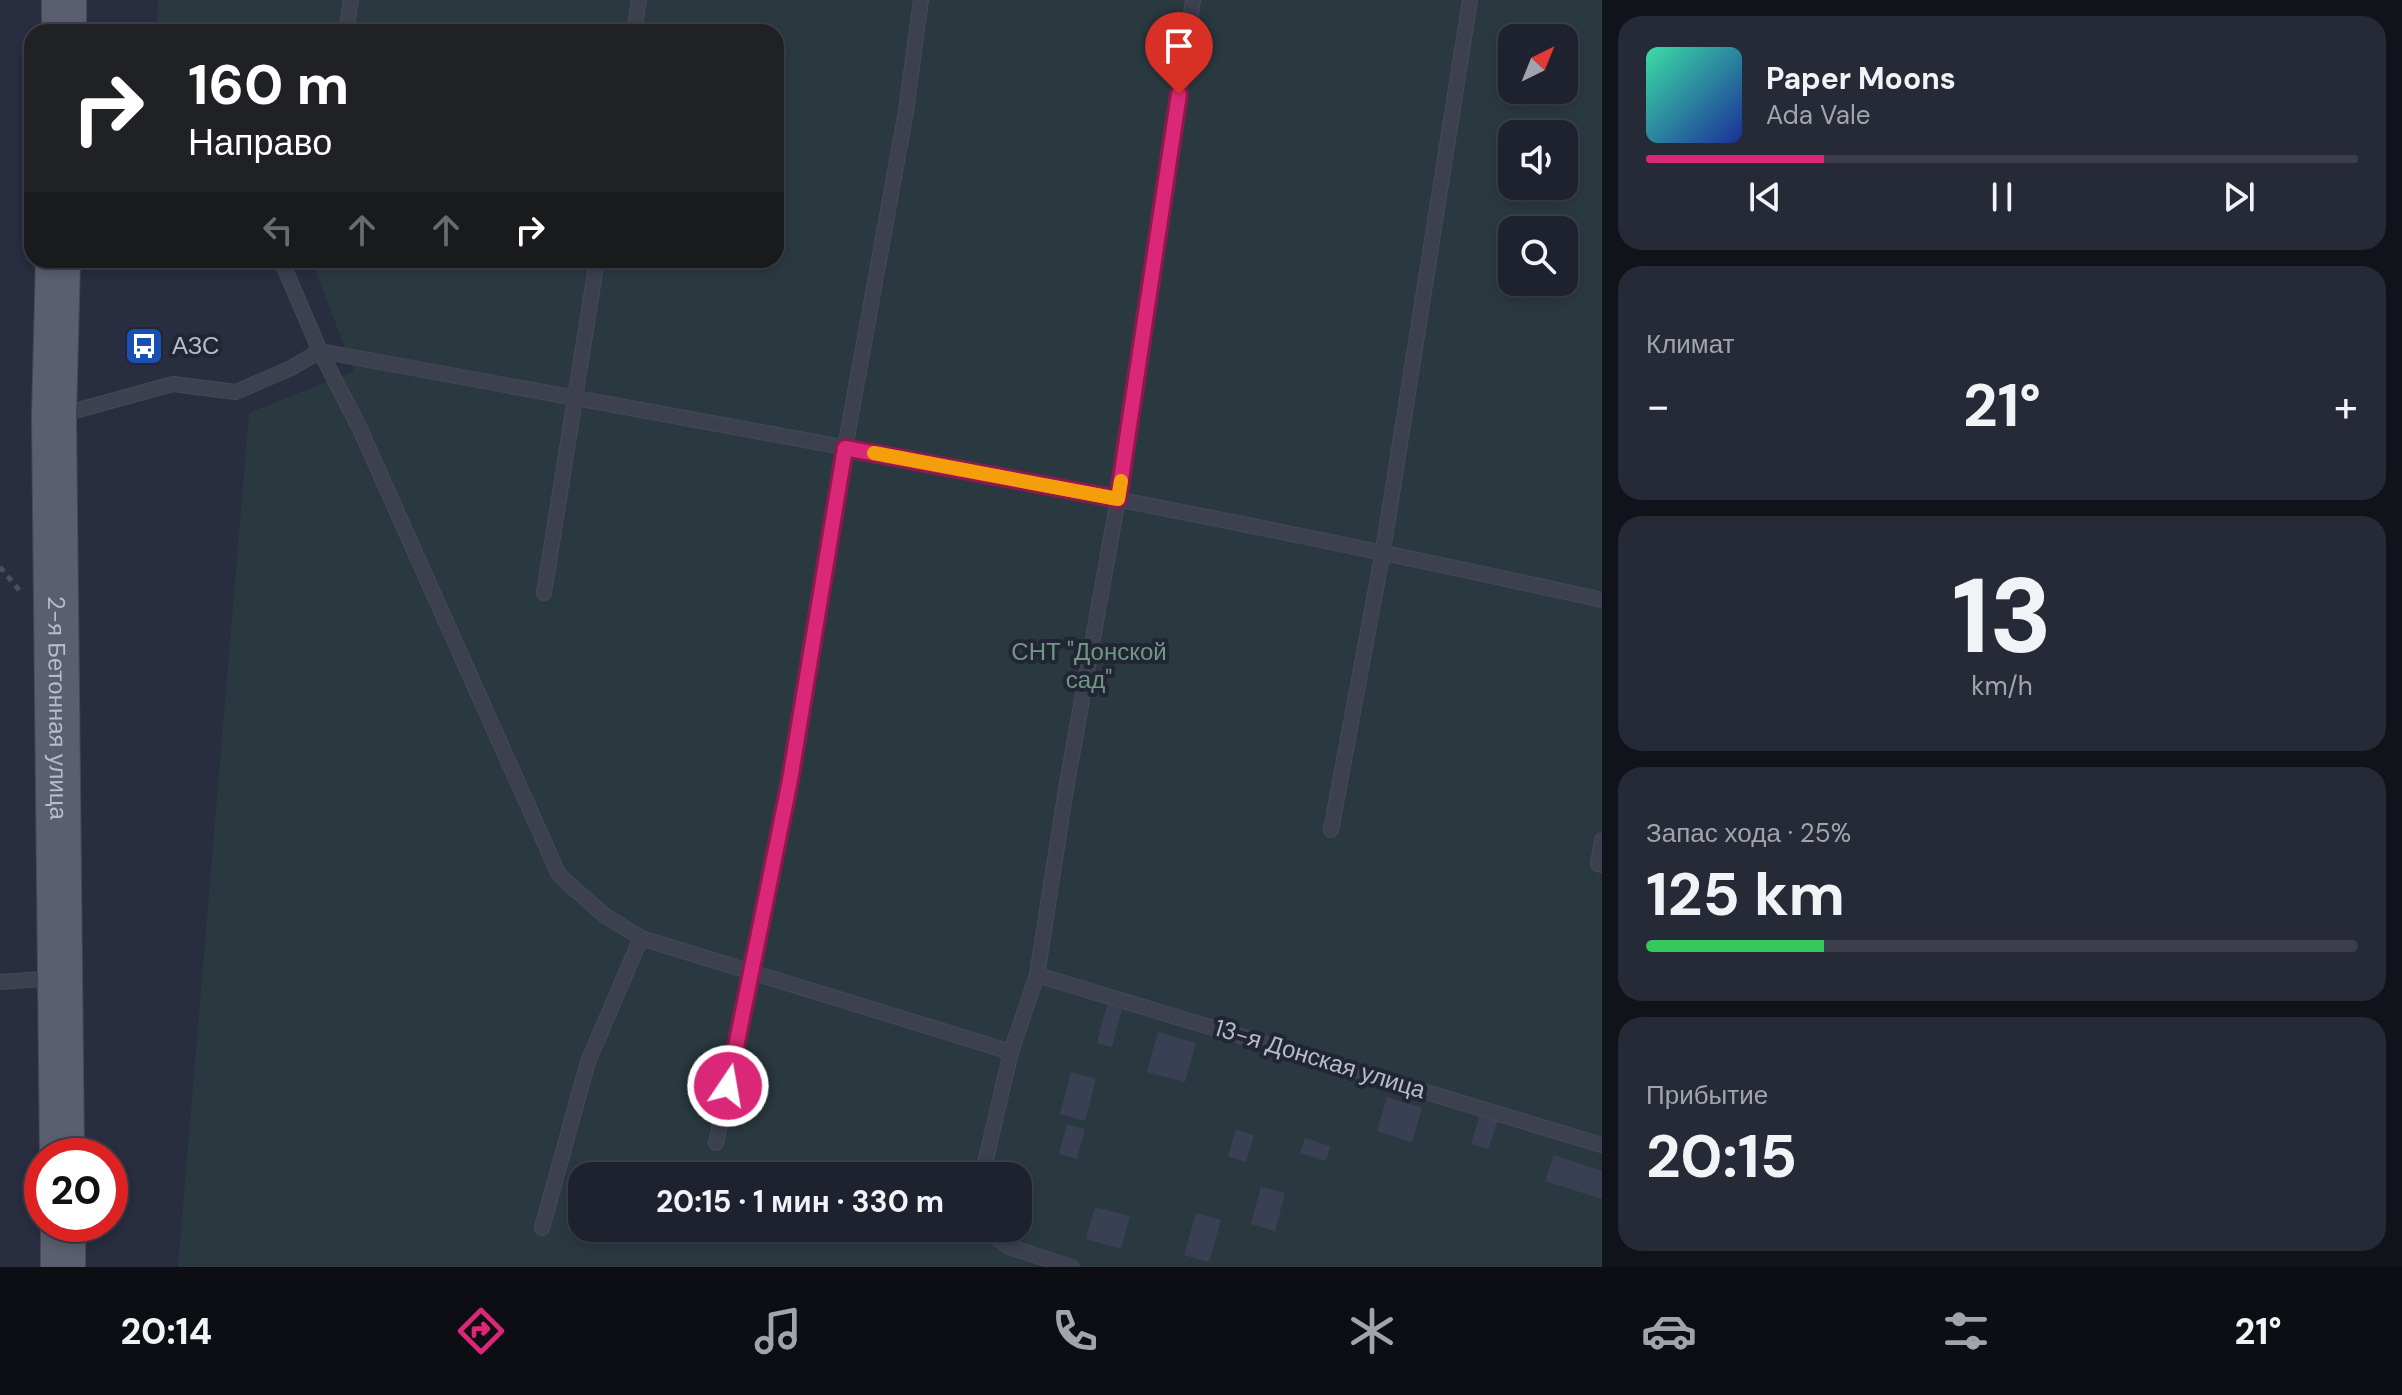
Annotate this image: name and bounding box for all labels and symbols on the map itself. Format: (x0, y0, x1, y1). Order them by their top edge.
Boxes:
pin (1145, 12, 1213, 94)
north arrow (1498, 24, 1578, 104)
bus stop icon: АЗС (123, 325, 165, 367)
place label: АЗС (172, 330, 219, 361)
street label: 2-я Бетонная улица (41, 596, 74, 821)
park label: СНТ "Донской сад" (1011, 636, 1167, 695)
street label: 13-я Донская улица (1211, 1012, 1430, 1106)
position arrow (686, 1044, 770, 1128)
speed limit sign: 20 (24, 1138, 128, 1242)

